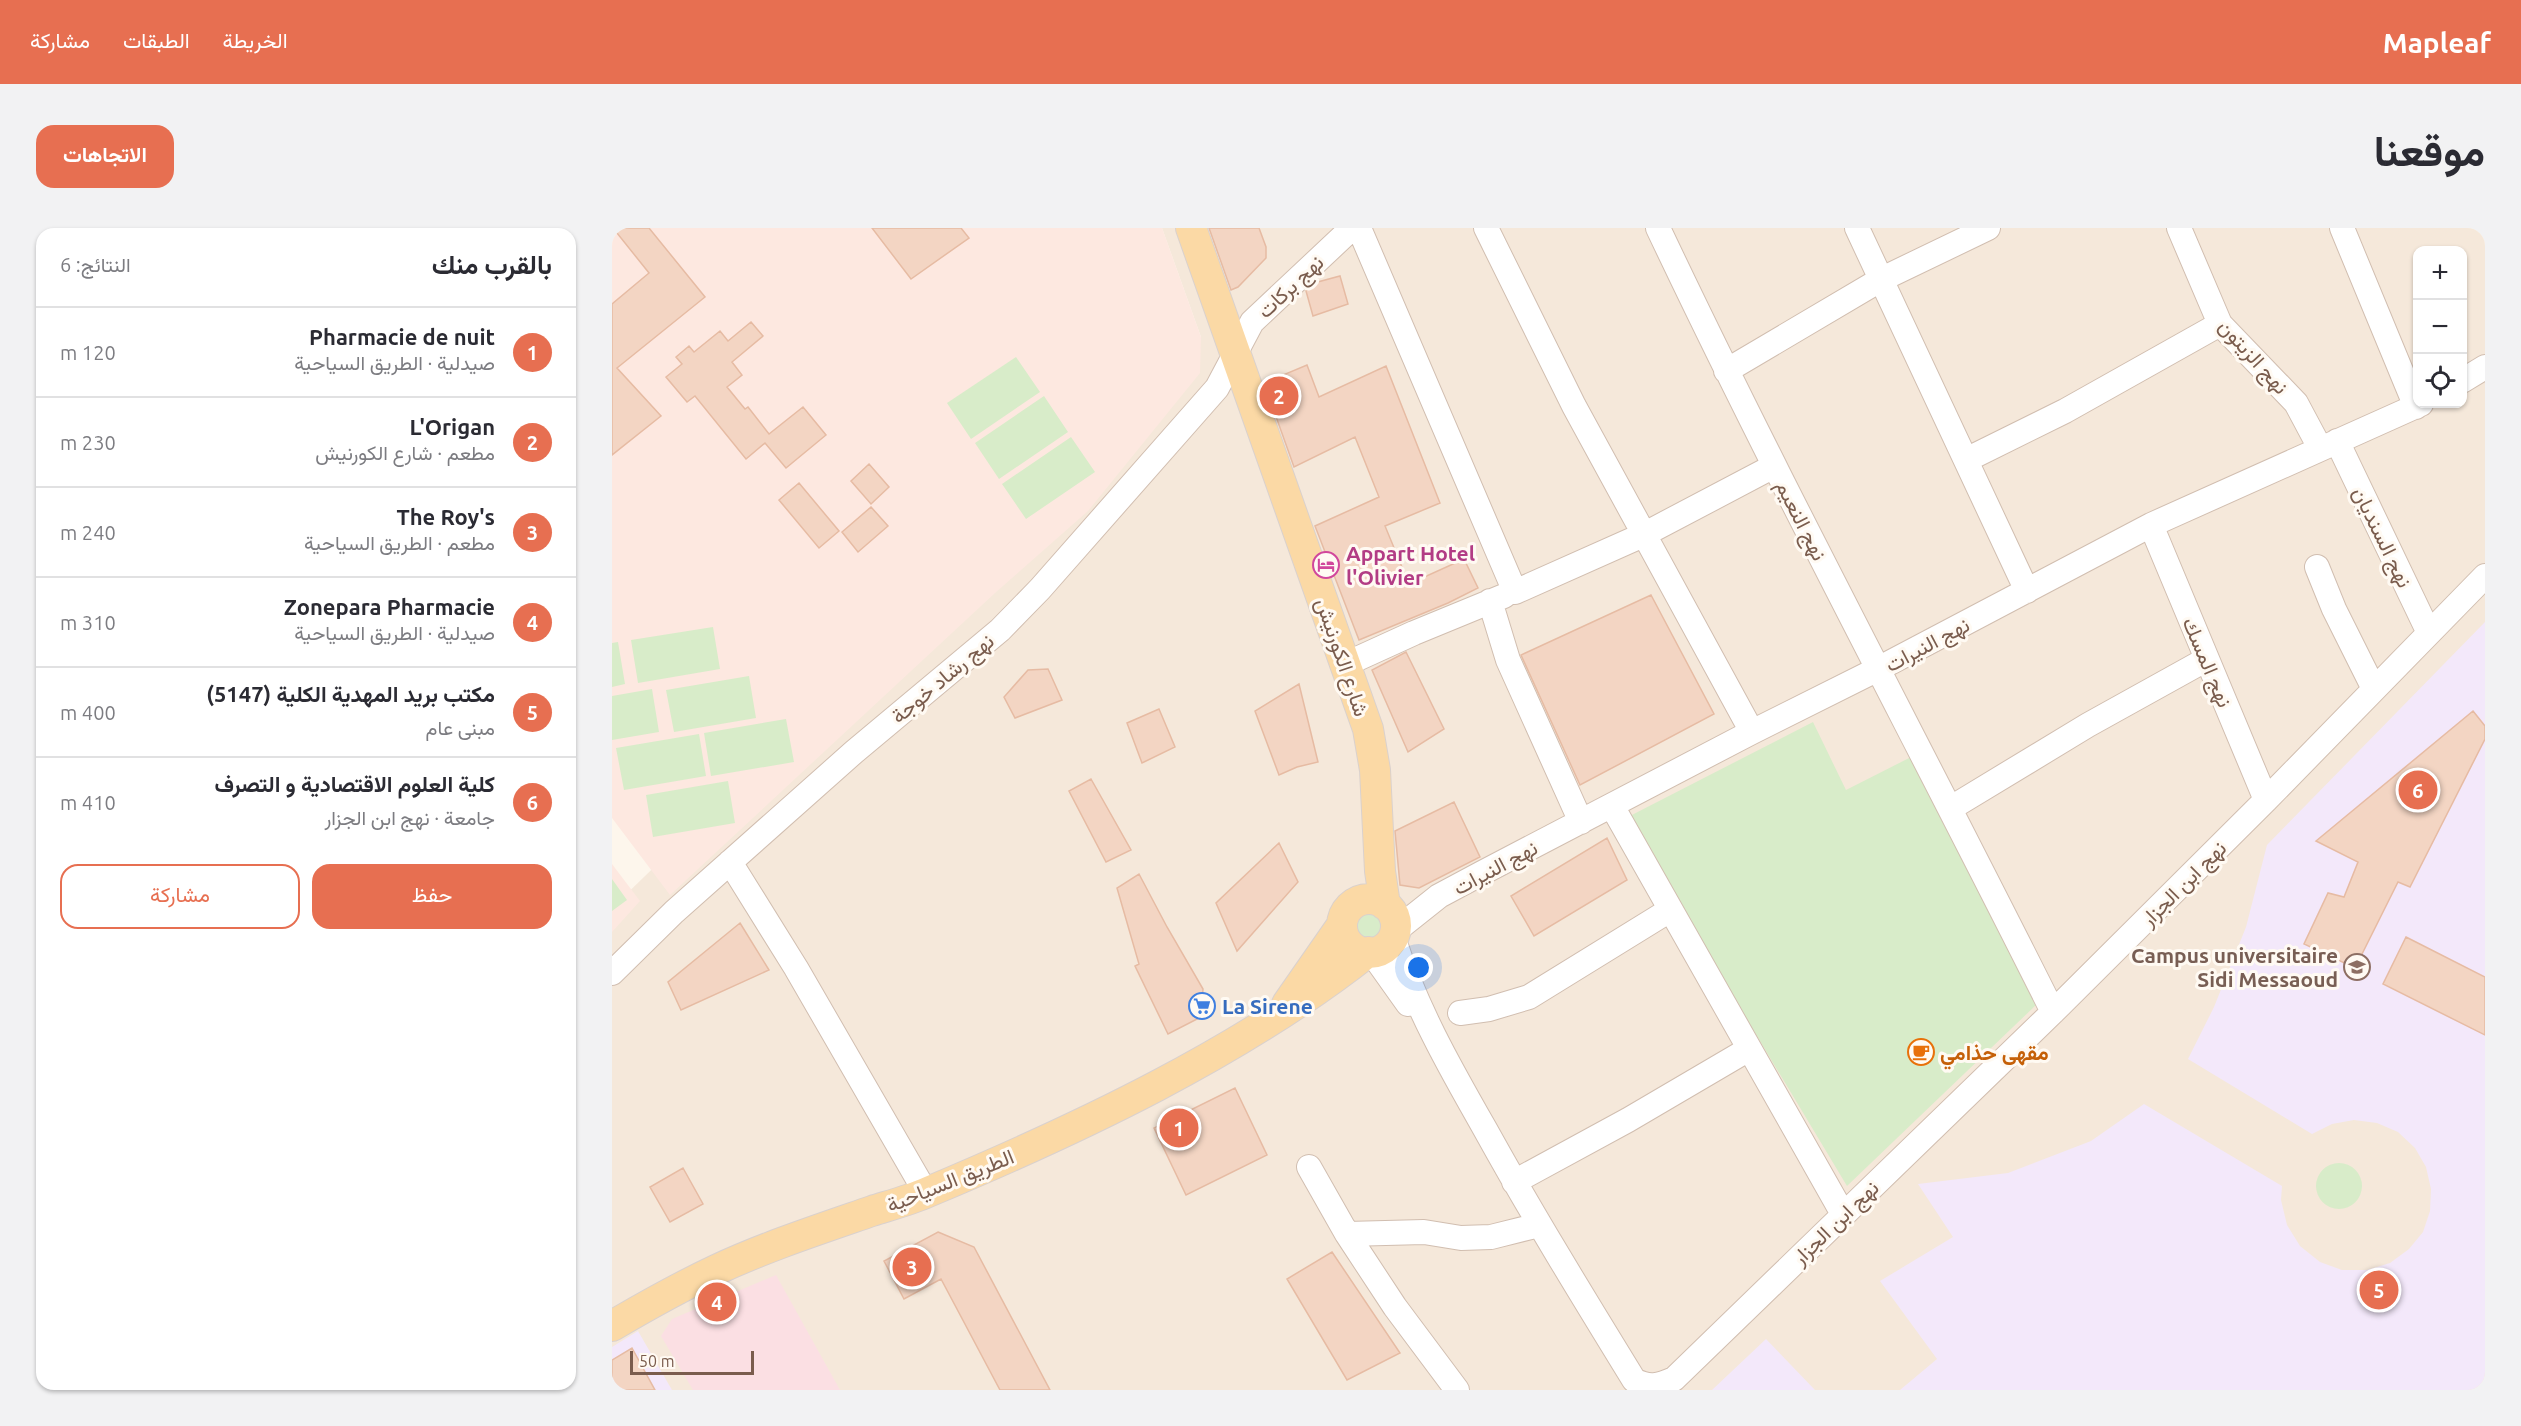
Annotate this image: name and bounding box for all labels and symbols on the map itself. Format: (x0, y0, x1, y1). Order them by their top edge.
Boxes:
street label: نهج بركات (1252, 250, 1330, 325)
street label: نهج الزيتون (2212, 314, 2294, 400)
pin: 2 (1260, 374, 1298, 418)
street label: نهج النعيم (1769, 476, 1832, 565)
street label: نهج السنديان (2346, 483, 2418, 592)
place label: Appart Hotel l'Olivier (1346, 541, 1475, 589)
hotel icon: Appart Hotel l'Olivier (1311, 550, 1341, 580)
street label: شارع الكورنيش (1309, 595, 1374, 720)
street label: نهج النيرات (1881, 612, 1975, 679)
street label: نهج المسك (2176, 613, 2238, 712)
street label: نهج رشاد خوجة (886, 628, 1000, 730)
pin: 6 (2398, 768, 2438, 812)
street label: نهج النيرات (1449, 835, 1543, 902)
street label: نهج ابن الجزار (2135, 835, 2233, 933)
place label: Campus universitaire Sidi Messaoud (2131, 943, 2338, 991)
school or university icon: Campus universitaire Sidi Messaoud (2342, 952, 2372, 982)
your location (1404, 953, 1433, 982)
supermarket icon: La Sirene (1187, 991, 1217, 1021)
place label: La Sirene (1222, 994, 1313, 1018)
cafe icon: مقهى حذامي (1906, 1037, 1936, 1067)
place label: مقهى حذامي (1940, 1040, 2049, 1070)
pin: 1 (1160, 1106, 1198, 1150)
street label: الطريق السياحية (883, 1144, 1018, 1218)
street label: نهج ابن الجزار (1786, 1175, 1885, 1272)
pin: 3 (892, 1244, 932, 1290)
pin: 5 (2360, 1268, 2398, 1312)
pin: 4 (698, 1280, 736, 1324)
scale bar (630, 1348, 754, 1376)

